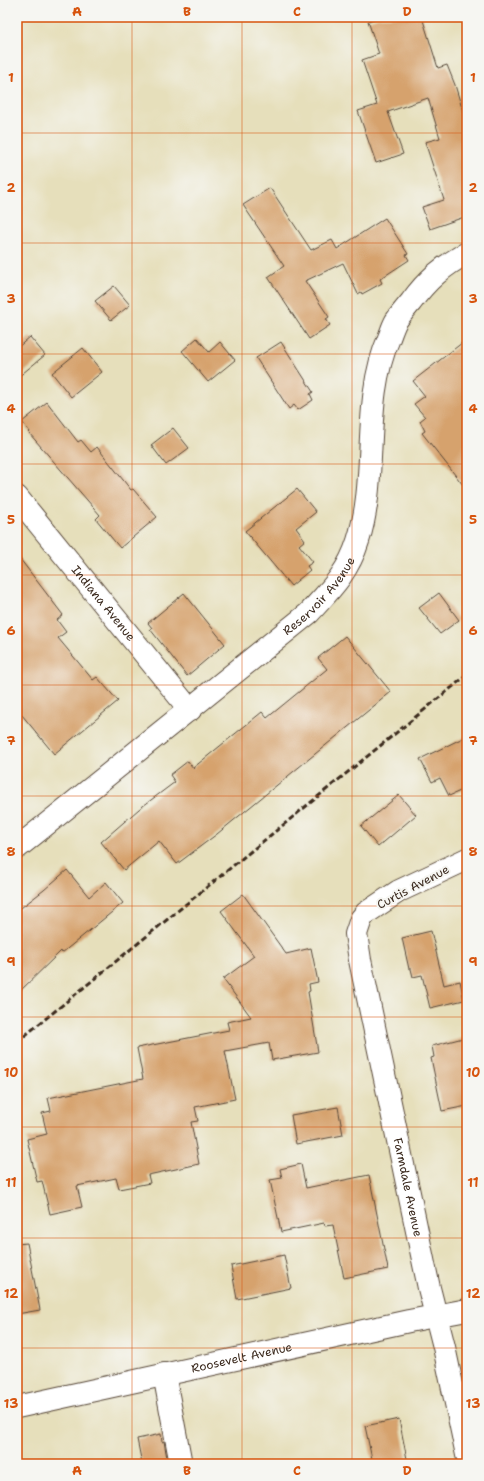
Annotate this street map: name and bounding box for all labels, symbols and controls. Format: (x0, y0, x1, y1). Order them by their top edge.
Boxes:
text: A (72, 3, 82, 20)
text: B (183, 3, 191, 20)
text: C (293, 3, 301, 20)
text: D (402, 3, 412, 20)
text: 1 (8, 69, 14, 86)
text: 1 (470, 69, 476, 86)
text: 2 (6, 179, 16, 196)
text: 2 (468, 179, 478, 196)
text: 3 (6, 290, 16, 307)
text: 3 (468, 290, 478, 307)
text: 4 (6, 400, 16, 417)
text: 4 (468, 400, 478, 417)
text: 5 (7, 511, 15, 528)
text: 5 (469, 511, 477, 528)
street label: Reservoir Avenue (279, 554, 359, 639)
street label: Indiana Avenue (68, 562, 139, 645)
text: 6 (6, 622, 16, 639)
text: 6 (468, 622, 478, 639)
text: 7 (6, 732, 16, 749)
text: 7 (468, 732, 478, 749)
text: 8 (6, 843, 16, 860)
text: 8 (468, 843, 478, 860)
street label: Curtis Avenue (374, 861, 452, 913)
text: 9 (6, 953, 16, 970)
text: 9 (468, 953, 478, 970)
text: 10 (4, 1064, 18, 1081)
text: 10 (466, 1064, 480, 1081)
street label: Farmdale Avenue (390, 1136, 426, 1238)
text: 11 (5, 1174, 17, 1191)
text: 11 (467, 1174, 479, 1191)
text: 12 (4, 1285, 18, 1302)
text: 12 (466, 1285, 480, 1302)
street label: Roosevelt Avenue (190, 1339, 294, 1377)
text: 13 (4, 1395, 18, 1412)
text: 13 (466, 1395, 480, 1412)
text: A (72, 1462, 82, 1479)
text: B (183, 1462, 191, 1479)
text: C (293, 1462, 301, 1479)
text: D (402, 1462, 412, 1479)

